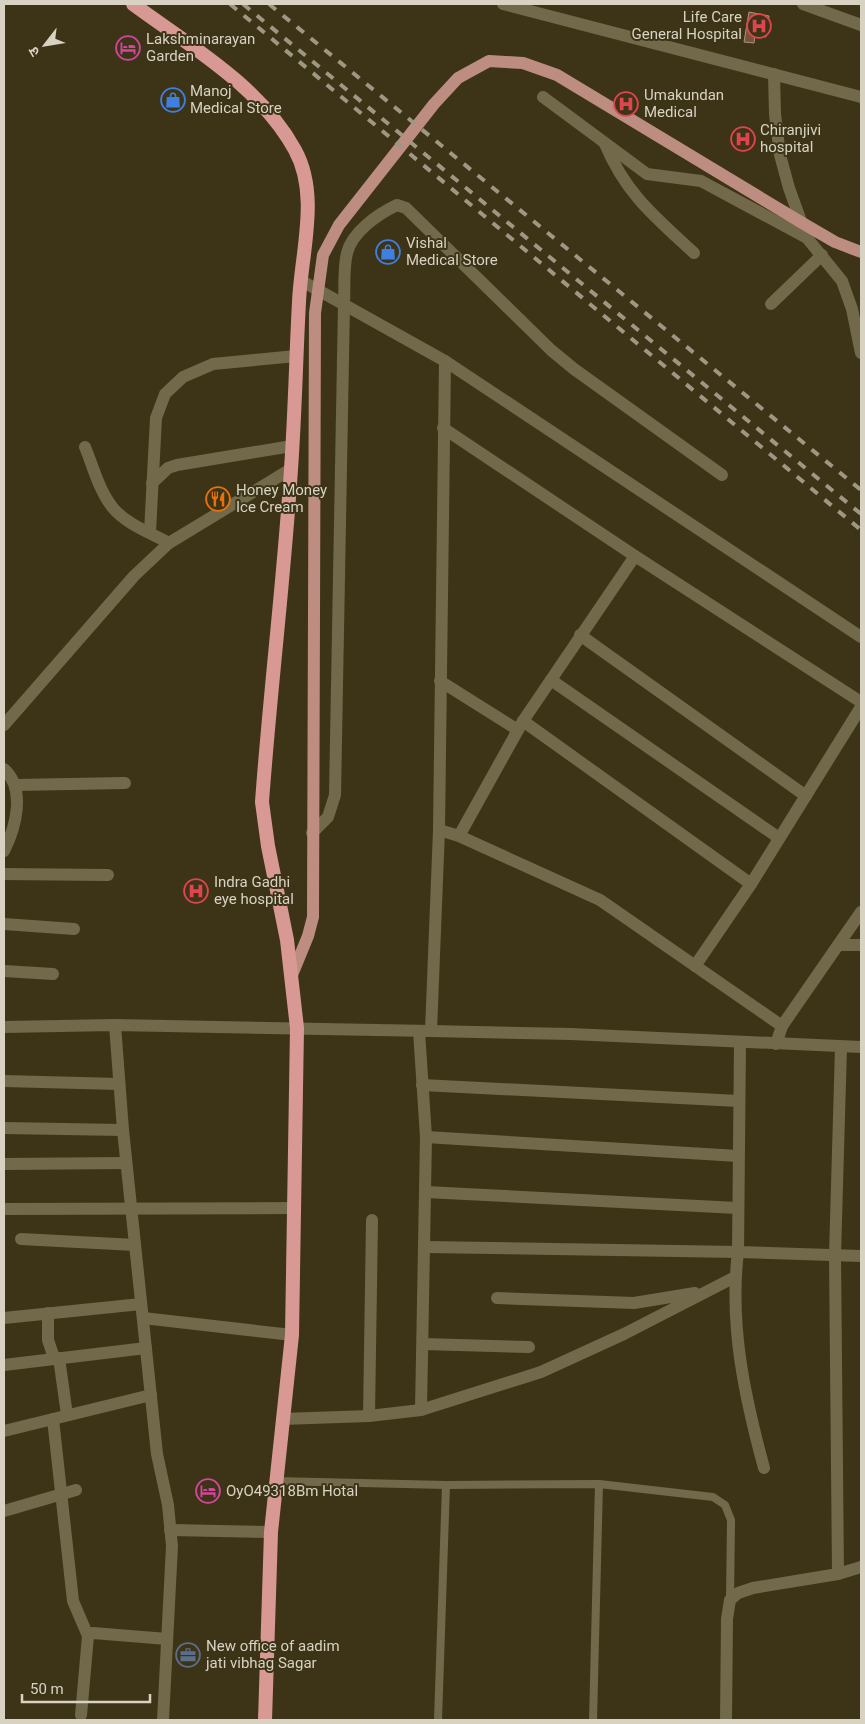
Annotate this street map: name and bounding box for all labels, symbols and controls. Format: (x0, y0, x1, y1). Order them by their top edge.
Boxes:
place label: Life Care General Hospital (631, 8, 742, 43)
hospital icon: Life Care General Hospital (746, 13, 772, 39)
north arrow (20, 20, 70, 70)
place label: Lakshminarayan Garden (146, 30, 255, 65)
hotel icon: Lakshminarayan Garden (115, 35, 141, 61)
text: उ (24, 43, 43, 59)
place label: Manoj Medical Store (190, 82, 282, 117)
place label: Umakundan Medical (644, 86, 724, 121)
shop icon: Manoj Medical Store (160, 87, 186, 113)
hospital icon: Umakundan Medical (613, 91, 639, 117)
place label: Chiranjivi hospital (760, 121, 821, 156)
hospital icon: Chiranjivi hospital (730, 126, 756, 152)
place label: Vishal Medical Store (406, 234, 498, 269)
shop icon: Vishal Medical Store (375, 239, 401, 265)
place label: Honey Money Ice Cream (236, 481, 327, 516)
restaurant icon: Honey Money Ice Cream (205, 486, 231, 512)
place label: Indra Gadhi eye hospital (214, 873, 294, 908)
hospital icon: Indra Gadhi eye hospital (183, 878, 209, 904)
hotel icon: OyO49318Bm Hotal (195, 1478, 221, 1504)
place label: OyO49318Bm Hotal (226, 1482, 358, 1500)
place label: New office of aadim jati vibhag Sagar (205, 1637, 340, 1672)
office icon: New office of aadim jati vibhag Sagar (175, 1642, 201, 1668)
scale bar (22, 1672, 150, 1704)
text: 50 m (30, 1680, 64, 1698)

